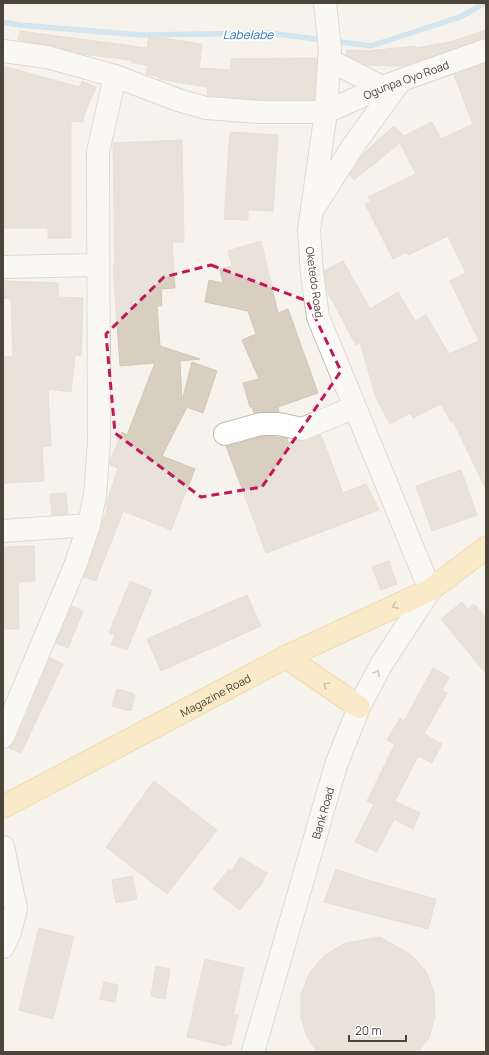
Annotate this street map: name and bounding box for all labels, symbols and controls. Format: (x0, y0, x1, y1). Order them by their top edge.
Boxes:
water label: Labelabe (223, 26, 274, 43)
street label: Ogunpa Oyo Road (360, 56, 451, 102)
street label: Oketedo Road (303, 245, 327, 319)
one-way arrow (392, 601, 399, 609)
one-way arrow (372, 669, 380, 677)
street label: Magazine Road (177, 670, 253, 719)
one-way arrow (324, 683, 331, 690)
street label: Bank Road (308, 785, 337, 840)
scale bar (349, 1017, 406, 1043)
text: 20 m (355, 1022, 382, 1039)

